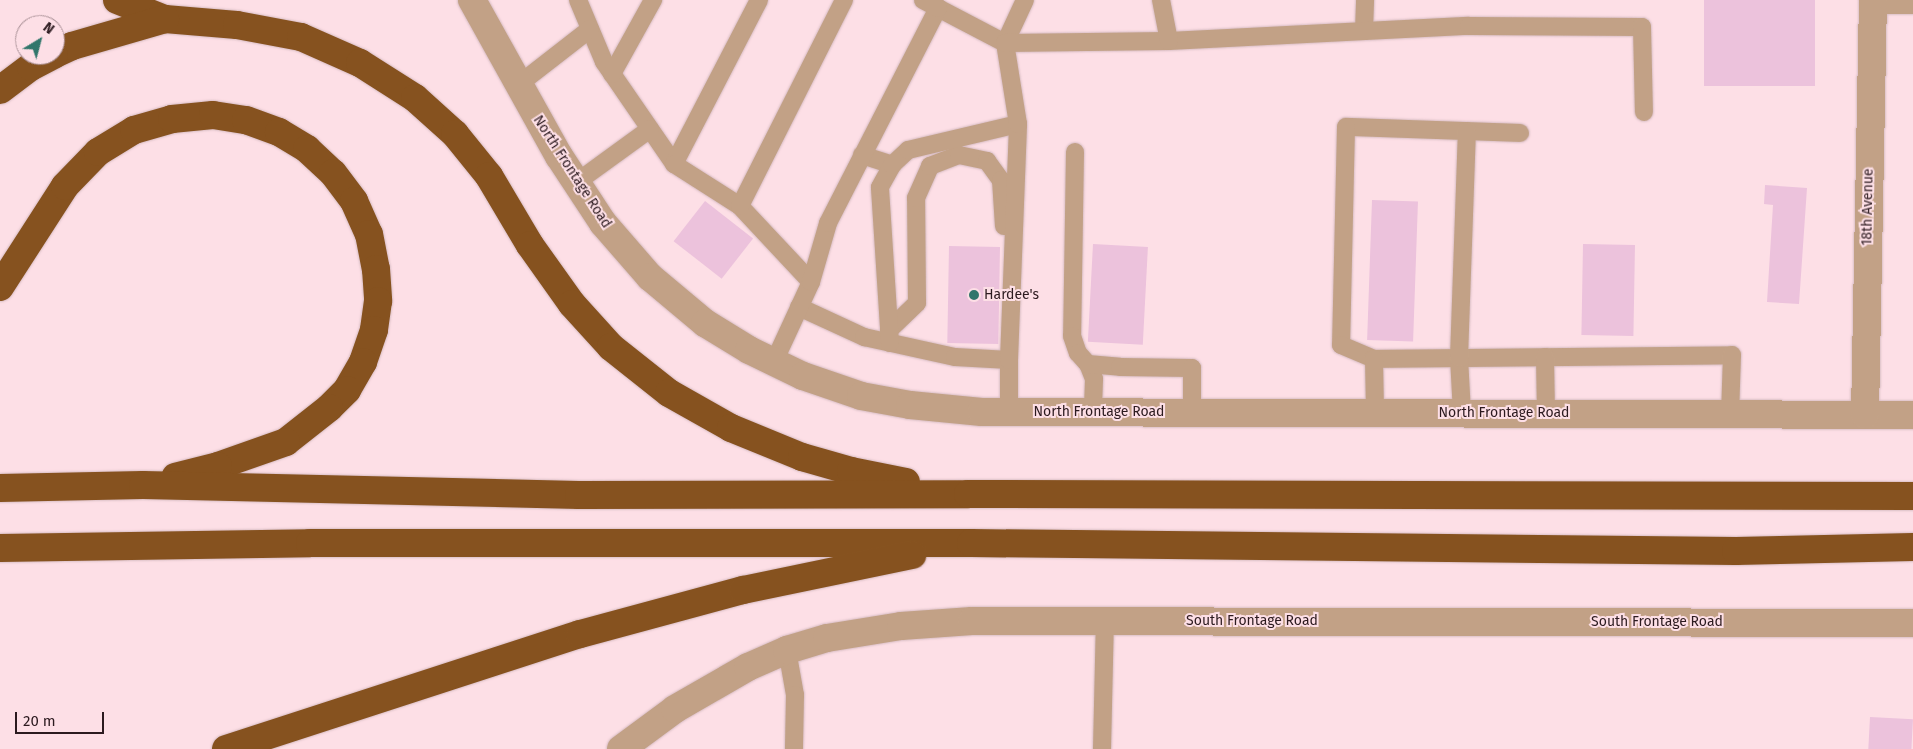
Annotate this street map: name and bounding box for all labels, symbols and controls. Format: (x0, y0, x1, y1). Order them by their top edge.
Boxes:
north arrow (15, 15, 65, 65)
text: N (40, 19, 58, 38)
street label: North Frontage Road (529, 113, 615, 231)
street label: 18th Avenue (1859, 168, 1877, 246)
place label: Hardee's (984, 287, 1039, 303)
marker: Hardee's (968, 289, 980, 301)
street label: North Frontage Road (1034, 404, 1164, 420)
street label: North Frontage Road (1439, 405, 1569, 421)
street label: South Frontage Road (1186, 613, 1318, 629)
street label: South Frontage Road (1591, 614, 1723, 630)
scale bar (18, 702, 106, 734)
text: 20 m (23, 712, 56, 730)

